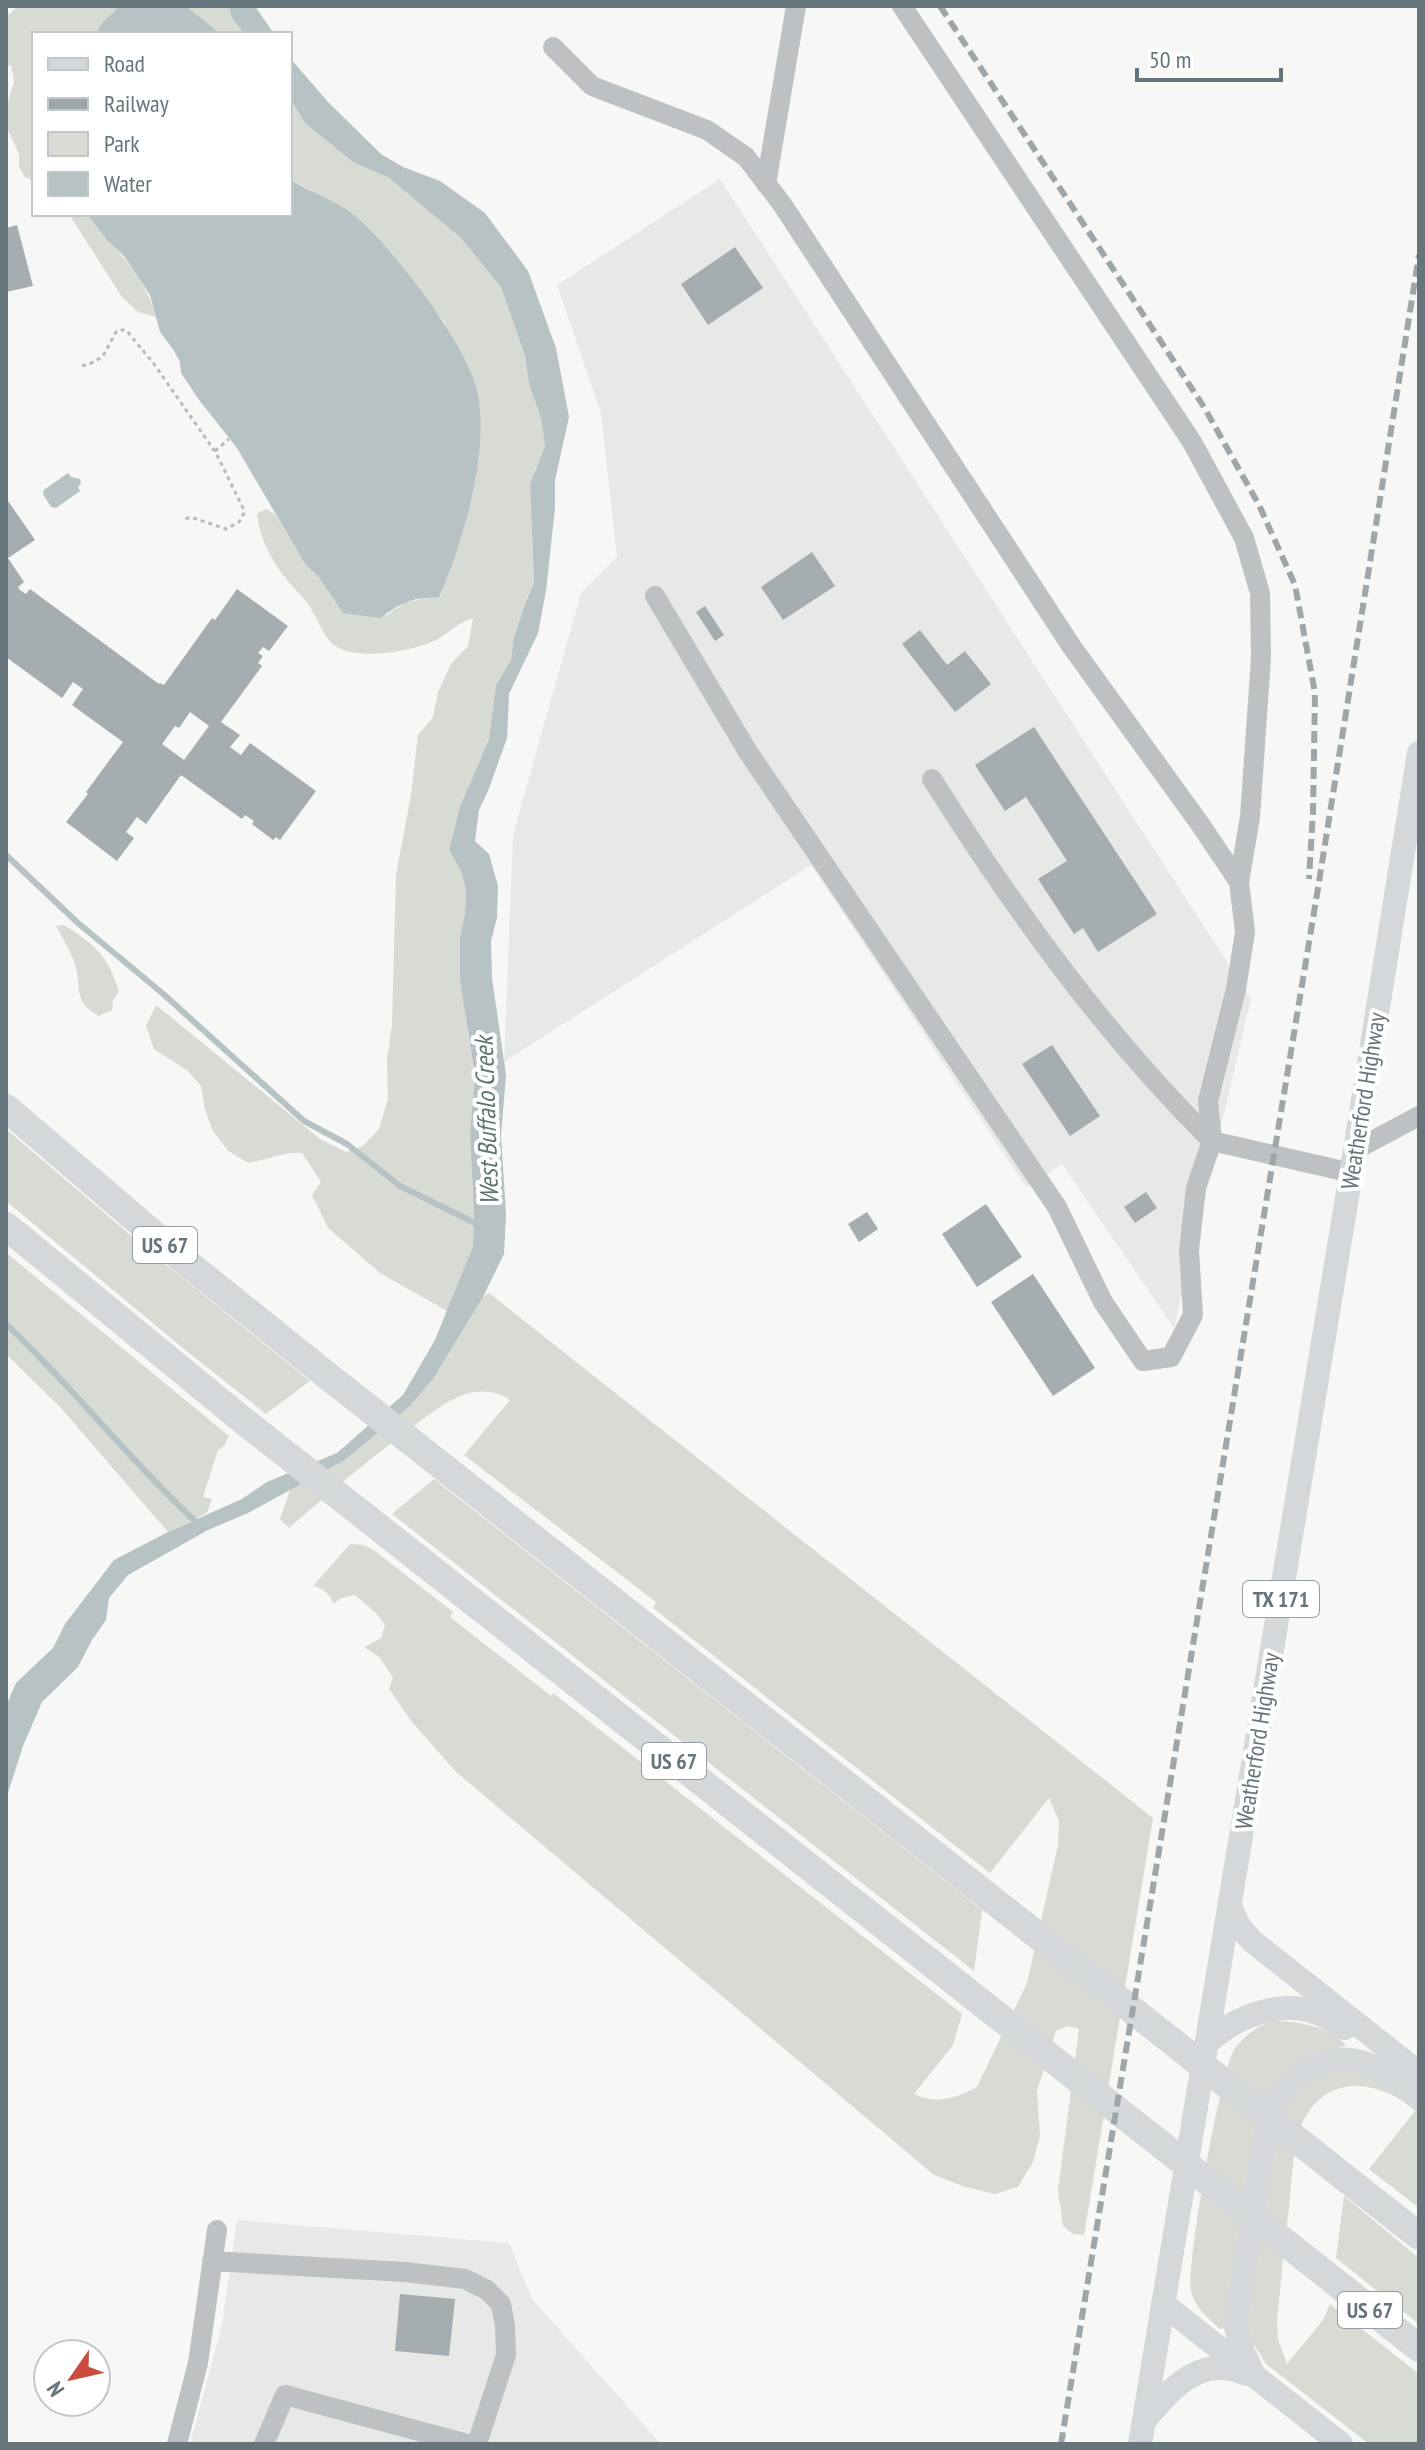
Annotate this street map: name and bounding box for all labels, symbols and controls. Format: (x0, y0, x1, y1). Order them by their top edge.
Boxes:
legend (32, 32, 292, 216)
scale bar (1137, 32, 1281, 82)
text: 50 m (1149, 44, 1191, 75)
text: Road (104, 48, 145, 79)
text: Railway (104, 88, 169, 119)
text: Park (104, 128, 140, 159)
text: Water (104, 168, 152, 199)
street label: Weatherford Highway (1334, 1010, 1392, 1192)
water label: West Buffalo Creek (466, 1033, 505, 1206)
road number: US 67 (133, 1227, 197, 1263)
road number: TX 171 (1243, 1581, 1319, 1617)
street label: Weatherford Highway (1228, 1650, 1286, 1832)
road number: US 67 (642, 1743, 706, 1779)
road number: US 67 (1338, 2292, 1402, 2328)
north arrow (32, 2338, 112, 2418)
text: N (40, 2376, 70, 2402)

